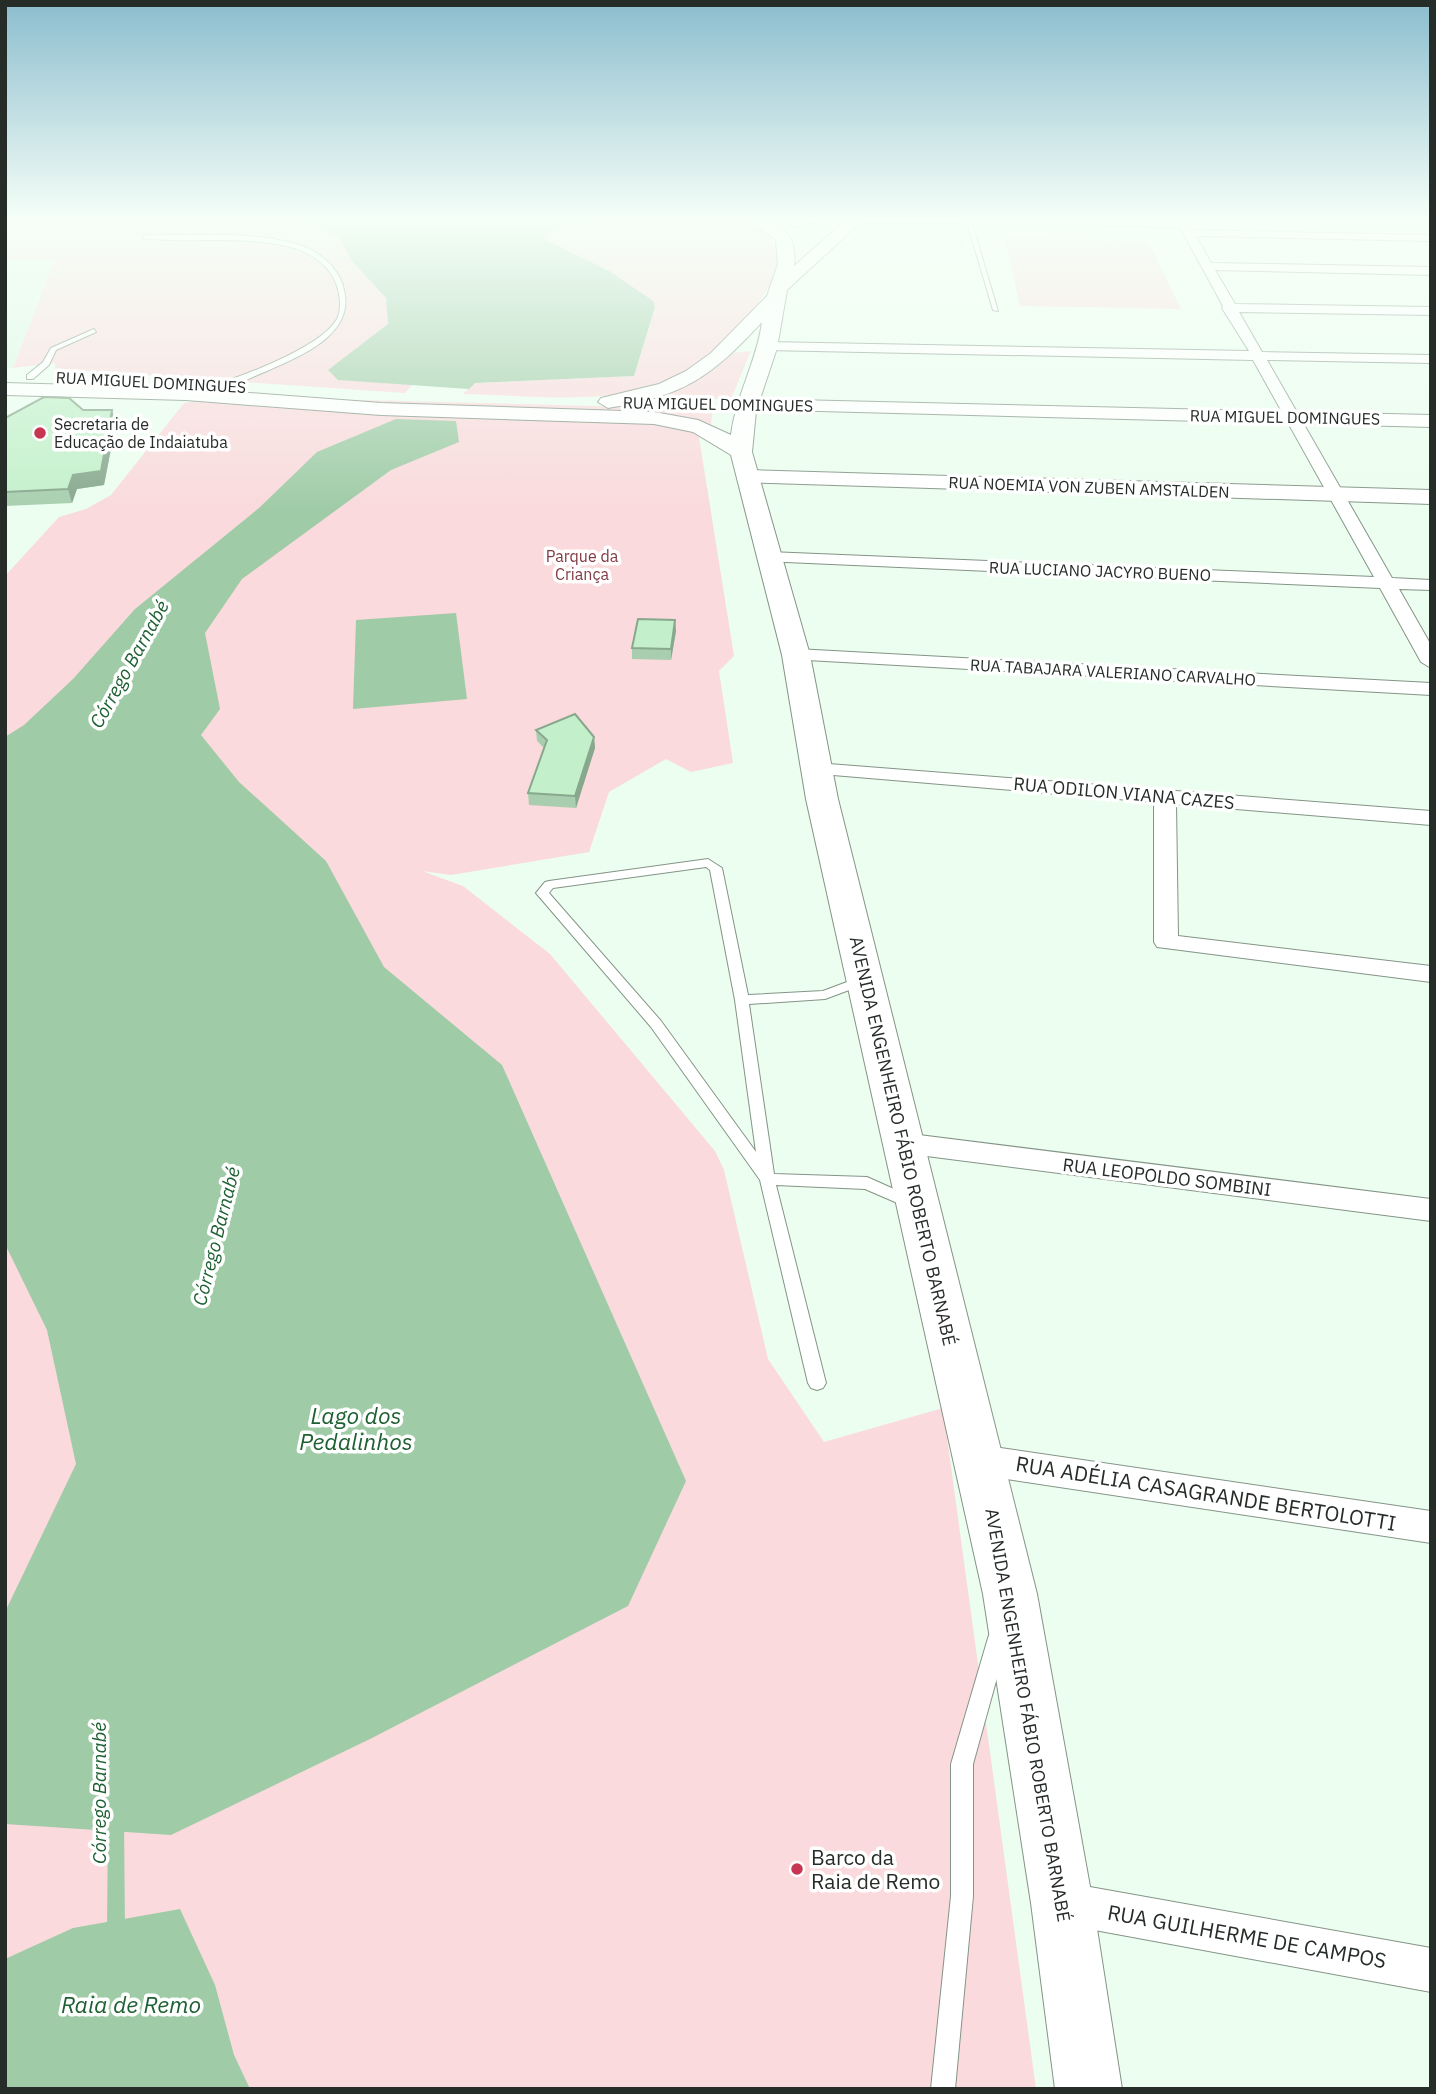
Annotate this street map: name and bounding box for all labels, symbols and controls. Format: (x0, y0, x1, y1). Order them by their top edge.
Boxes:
street label: RUA MIGUEL DOMINGUES (55, 367, 247, 397)
street label: RUA MIGUEL DOMINGUES (623, 392, 813, 416)
street label: RUA MIGUEL DOMINGUES (1190, 405, 1380, 429)
place label: Secretaria de Educação de Indaiatuba (54, 414, 228, 452)
marker: Secretaria de Educação de Indaiatuba (32, 425, 48, 441)
street label: RUA NOEMIA VON ZUBEN AMSTALDEN (948, 472, 1230, 502)
park label: Parque da Criança (546, 546, 619, 584)
street label: RUA LUCIANO JACYRO BUENO (989, 557, 1211, 585)
water label: Córrego Barnabé (84, 596, 174, 732)
street label: RUA TABAJARA VALERIANO CARVALHO (970, 655, 1256, 689)
street label: RUA ODILON VIANA CAZES (1013, 772, 1235, 814)
street label: AVENIDA ENGENHEIRO FÁBIO ROBERTO BARNABÉ (845, 934, 961, 1348)
street label: RUA LEOPOLDO SOMBINI (1061, 1153, 1273, 1201)
water label: Córrego Barnabé (187, 1164, 245, 1308)
water label: Lago dos Pedalinhos (299, 1400, 413, 1456)
street label: RUA ADÉLIA CASAGRANDE BERTOLOTTI (1014, 1449, 1398, 1537)
street label: AVENIDA ENGENHEIRO FÁBIO ROBERTO BARNABÉ (980, 1506, 1076, 1924)
water label: Córrego Barnabé (87, 1722, 111, 1864)
place label: Barco da Raia de Remo (811, 1843, 940, 1895)
marker: Barco da Raia de Remo (789, 1861, 805, 1877)
street label: RUA GUILHERME DE CAMPOS (1105, 1898, 1389, 1974)
water label: Raia de Remo (61, 1989, 201, 2019)

